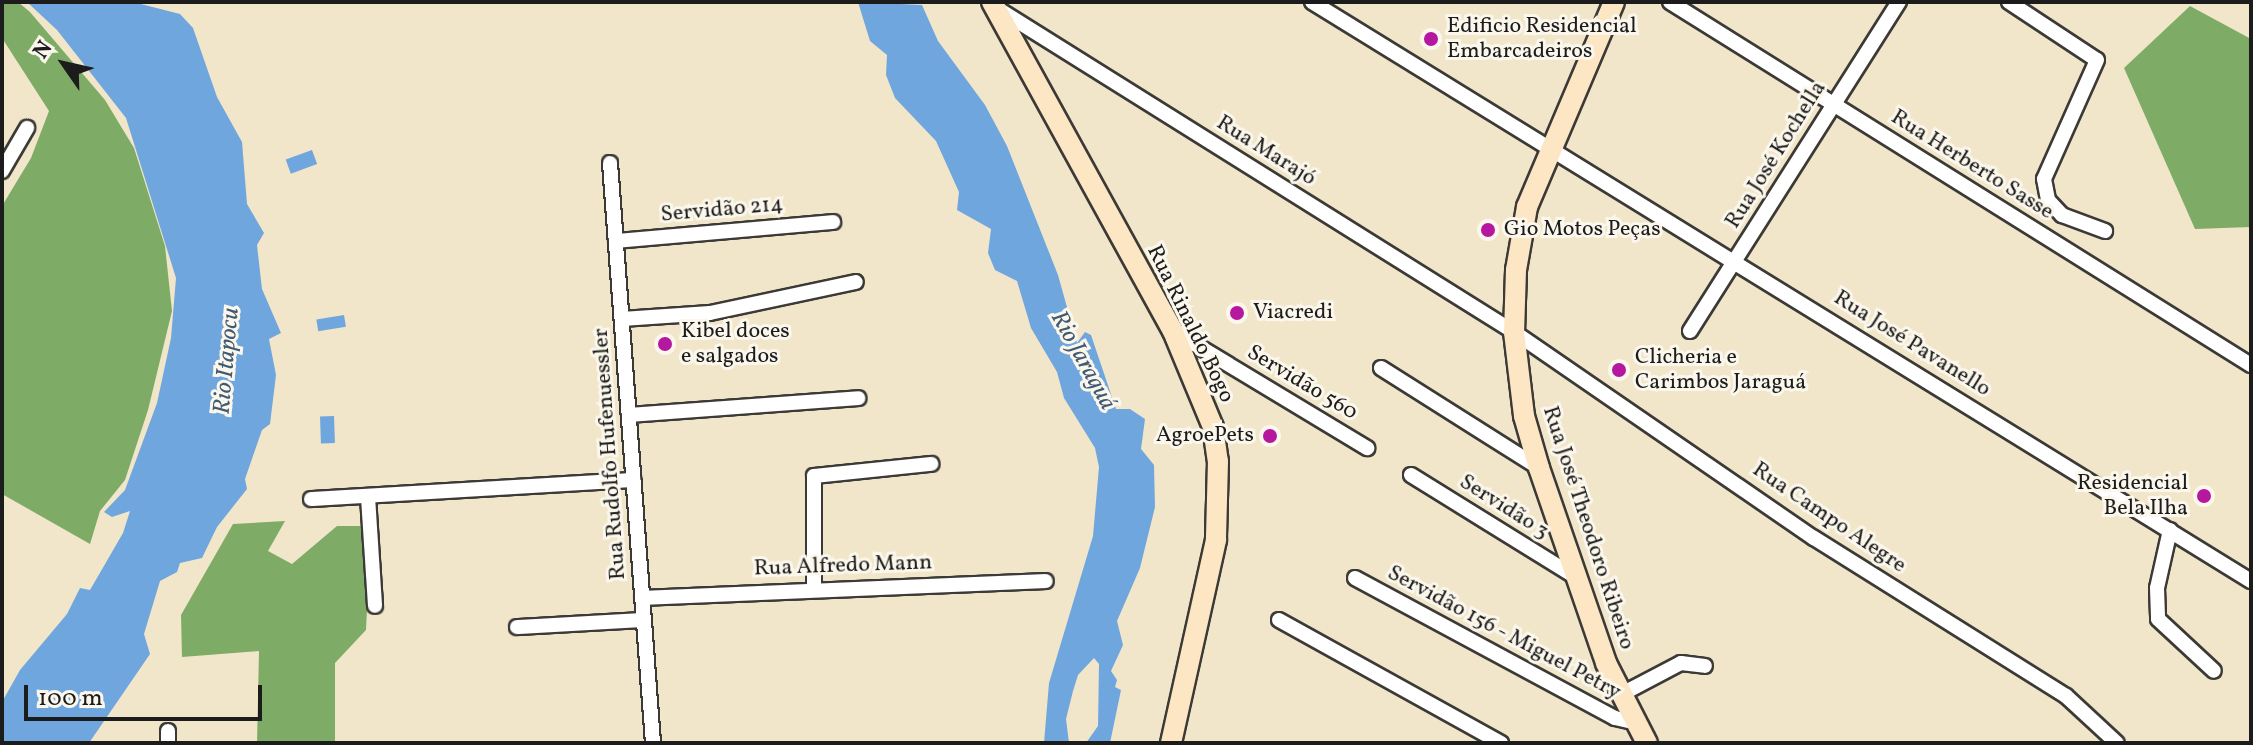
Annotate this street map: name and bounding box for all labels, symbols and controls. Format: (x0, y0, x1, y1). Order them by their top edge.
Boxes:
place label: Edificio Residencial Embarcadeiros (1447, 13, 1637, 64)
north arrow (24, 24, 104, 104)
marker: Edificio Residencial Embarcadeiros (1422, 30, 1440, 48)
text: N (26, 35, 61, 66)
street label: Rua José Kochella (1720, 76, 1832, 234)
street label: Rua Herberto Sasse (1886, 104, 2058, 226)
street label: Rua Marajó (1211, 110, 1321, 192)
street label: Servidão 214 (660, 191, 784, 229)
place label: Gio Motos Peças (1504, 217, 1661, 243)
marker: Gio Motos Peças (1479, 221, 1497, 239)
street label: Rua Rinaldo Bogo (1140, 241, 1240, 407)
street label: Rua José Pavanello (1829, 285, 1995, 403)
place label: Viacredi (1253, 300, 1333, 326)
marker: Viacredi (1228, 304, 1246, 322)
water label: Rio Itapocu (209, 306, 247, 416)
water label: Rio Jaraguá (1043, 306, 1121, 416)
place label: Kibel doces e salgados (681, 318, 790, 370)
street label: Rua Rudolfo Hufenuessler (588, 327, 632, 581)
marker: Kibel doces e salgados (656, 335, 674, 353)
street label: Servidão 560 (1242, 340, 1362, 426)
place label: Clicheria e Carimbos Jaraguá (1635, 344, 1806, 396)
marker: Clicheria e Carimbos Jaraguá (1610, 361, 1628, 379)
street label: Rua José Theodoro Ribeiro (1536, 403, 1640, 653)
place label: AgroePets (1156, 423, 1254, 449)
marker: AgroePets (1261, 427, 1279, 445)
street label: Rua Campo Alegre (1747, 457, 1911, 579)
street label: Servidão 3 (1454, 469, 1554, 545)
place label: Residencial Bela Ilha (2077, 470, 2188, 522)
marker: Residencial Bela Ilha (2195, 487, 2213, 505)
street label: Rua Alfredo Mann (753, 550, 933, 582)
street label: Servidão 156 - Miguel Petry (1382, 560, 1626, 706)
scale bar (28, 669, 266, 719)
text: 100 m (38, 682, 103, 716)

